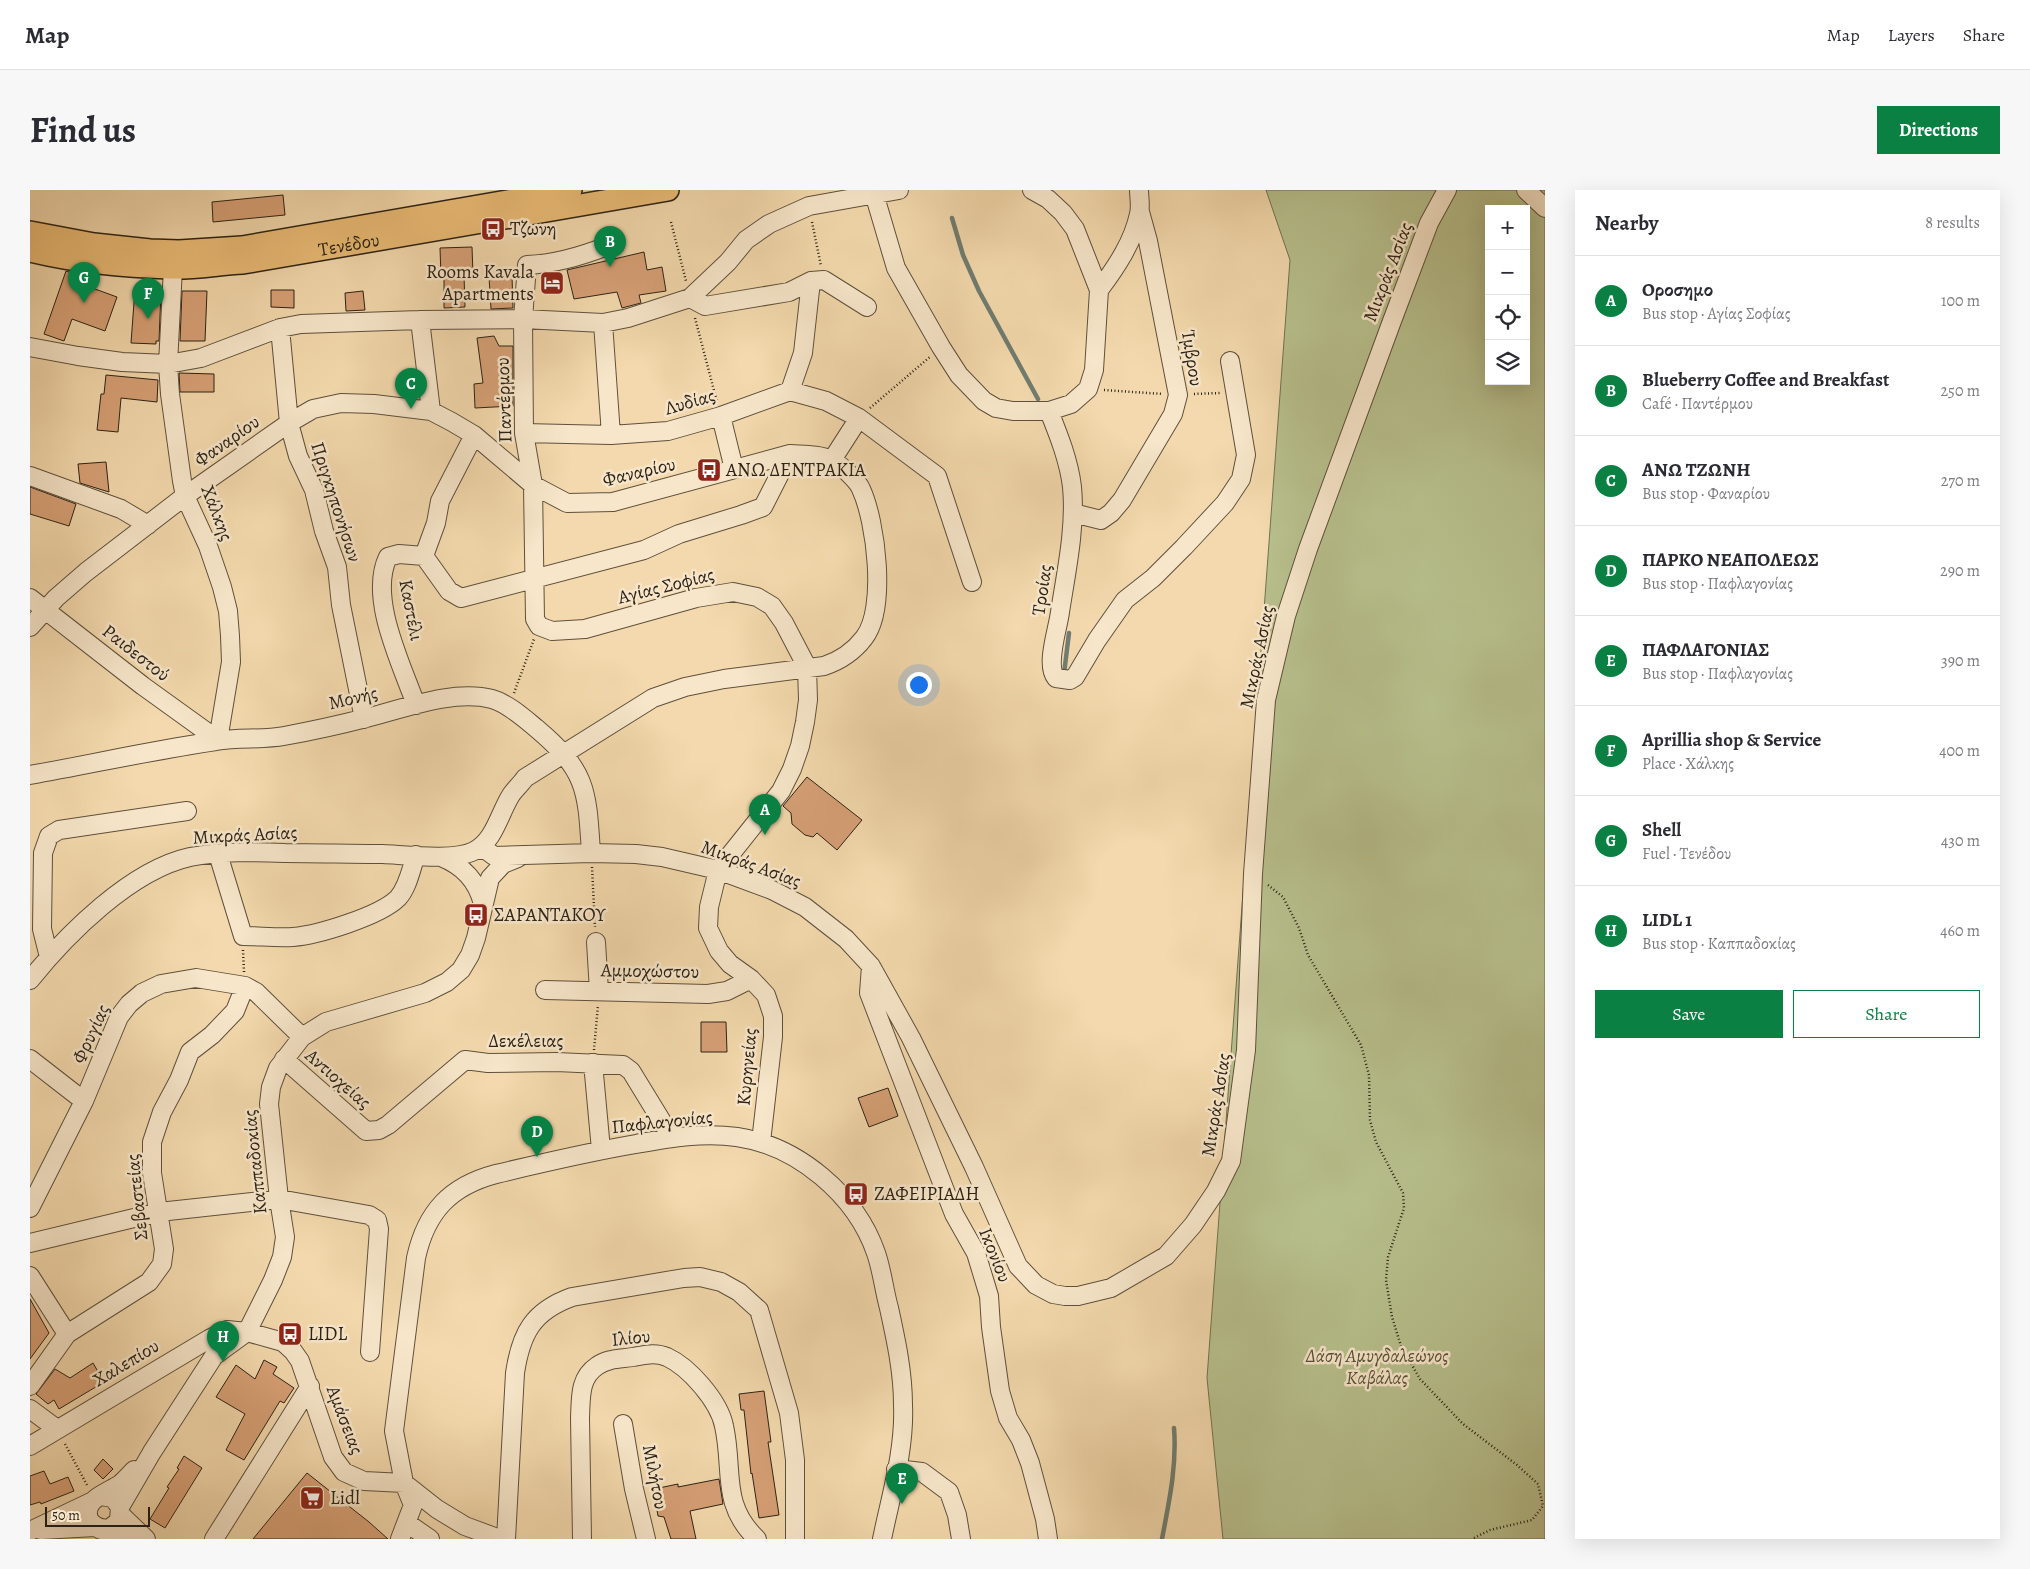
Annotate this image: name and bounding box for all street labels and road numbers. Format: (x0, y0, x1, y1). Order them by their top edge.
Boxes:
street label: Μικράς Ασίας (1357, 218, 1419, 325)
street label: Τενέδου (316, 227, 382, 263)
street label: Ίμβρου (1175, 328, 1209, 388)
street label: Παντέρμου (490, 357, 518, 443)
street label: Λυδίας (661, 382, 718, 422)
street label: Φαναρίου (189, 409, 265, 473)
street label: Πριγκηπονήσων (304, 439, 368, 566)
street label: Φαναρίου (600, 451, 678, 493)
street label: Χάλκης (194, 481, 240, 545)
street label: Αγίας Σοφίας (614, 561, 717, 611)
street label: Τροίας (1026, 563, 1058, 617)
street label: Καστέλι (392, 577, 430, 643)
street label: Μικράς Ασίας (1233, 603, 1281, 711)
street label: Ραιδεστού (97, 618, 175, 688)
street label: Μονής (326, 680, 380, 716)
street label: Μικράς Ασίας (192, 819, 298, 851)
street label: Μικράς Ασίας (697, 834, 805, 894)
street label: Αμμοχώστου (600, 957, 699, 985)
street label: Φρυγίας (66, 1000, 116, 1068)
street label: Κυρηνείας (731, 1027, 763, 1107)
street label: Δεκέλειας (488, 1028, 564, 1054)
street label: Αντιοχείας (299, 1042, 377, 1115)
street label: Μικράς Ασίας (1195, 1051, 1237, 1159)
street label: Παφλαγονίας (610, 1104, 714, 1140)
street label: Καππαδοκίας (237, 1108, 273, 1216)
street label: Σεβαστείας (120, 1153, 154, 1241)
street label: Ικονίου (972, 1224, 1018, 1286)
street label: Ιλίου (610, 1323, 652, 1353)
street label: Χαλεπίου (88, 1333, 164, 1393)
street label: Αμάσειας (320, 1381, 370, 1458)
street label: Μιλήτου (636, 1442, 674, 1512)

